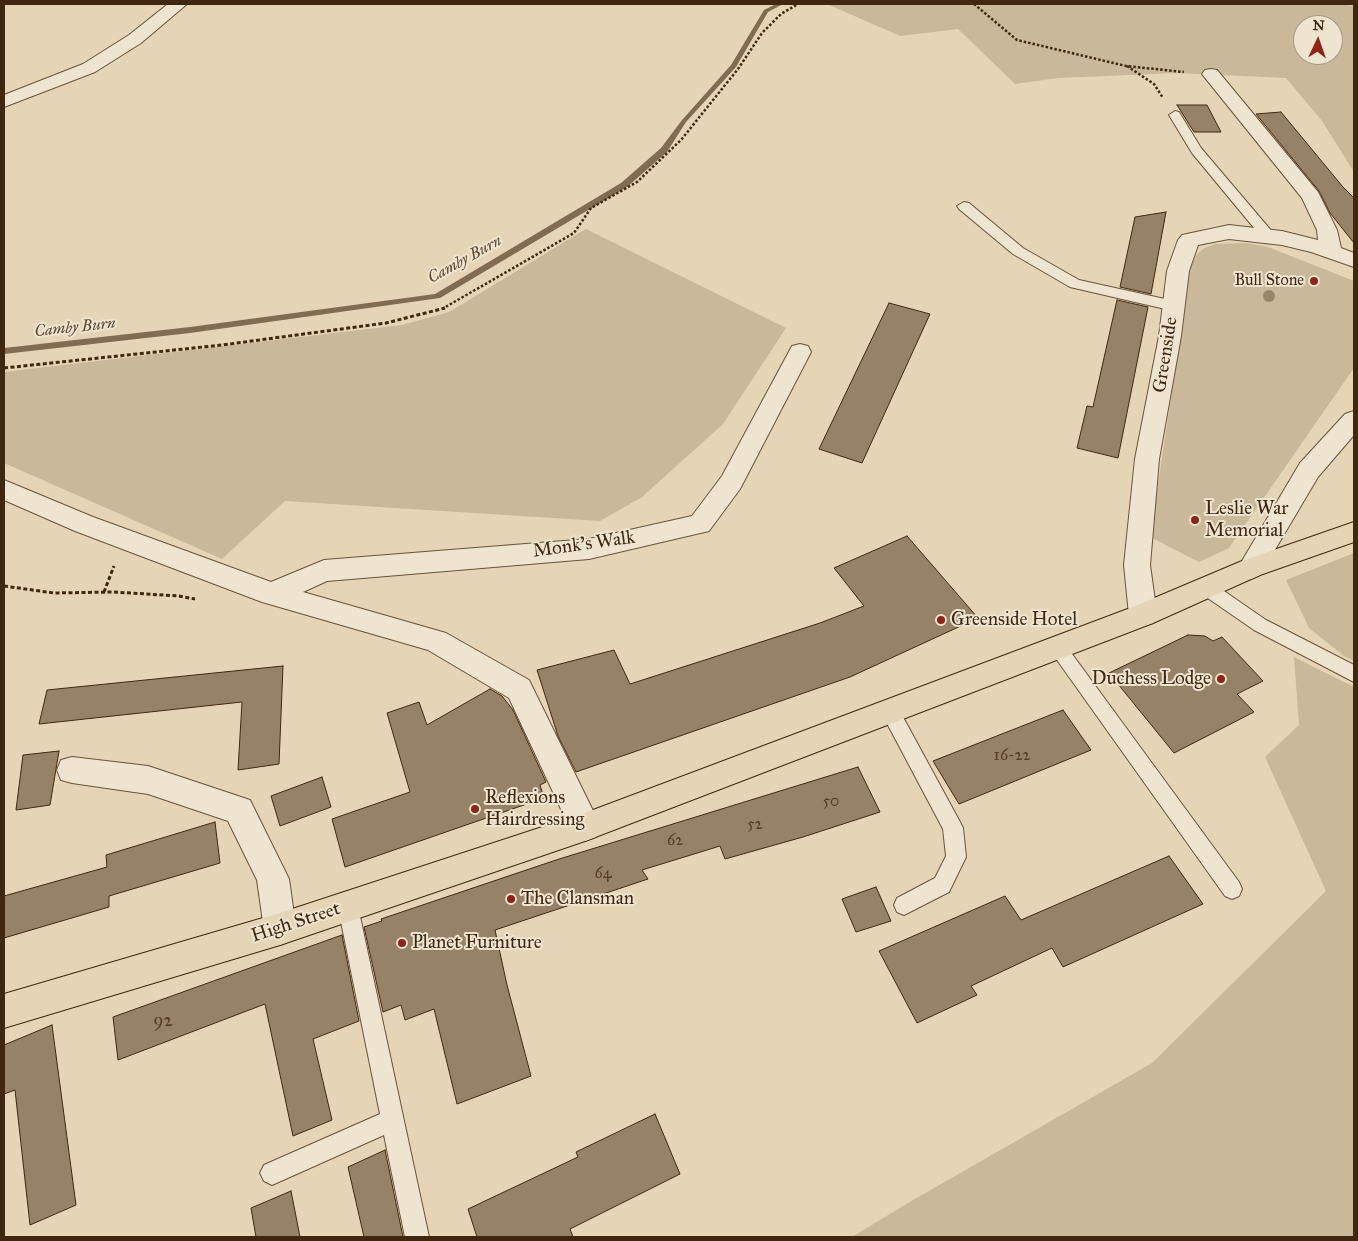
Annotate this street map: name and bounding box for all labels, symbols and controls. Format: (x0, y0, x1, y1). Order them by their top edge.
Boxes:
north arrow (1293, 15, 1343, 65)
text: N (1312, 17, 1325, 34)
water label: Camby Burn (425, 232, 505, 288)
place label: Bull Stone (1234, 271, 1304, 291)
marker: Bull Stone (1308, 275, 1320, 287)
water label: Camby Burn (33, 314, 117, 342)
street label: Greenside (1149, 315, 1183, 395)
place label: Leslie War Memorial (1205, 498, 1288, 542)
marker: Leslie War Memorial (1189, 514, 1201, 526)
street label: Monk's Walk (531, 527, 637, 563)
place label: Greenside Hotel (951, 609, 1077, 631)
marker: Greenside Hotel (935, 614, 947, 626)
place label: Duchess Lodge (1091, 668, 1211, 690)
marker: Duchess Lodge (1215, 673, 1227, 685)
house number: 16-22 (994, 746, 1030, 766)
place label: Reflexions Hairdressing (485, 787, 584, 831)
house number: 50 (823, 792, 839, 812)
marker: Reflexions Hairdressing (469, 803, 481, 815)
house number: 52 (747, 815, 763, 835)
house number: 62 (667, 831, 683, 851)
house number: 64 (594, 864, 612, 884)
place label: The Clansman (521, 888, 634, 910)
marker: The Clansman (505, 893, 517, 905)
street label: High Street (249, 898, 343, 948)
place label: Planet Furniture (412, 932, 542, 954)
marker: Planet Furniture (396, 937, 408, 949)
house number: 92 (153, 1010, 173, 1032)

